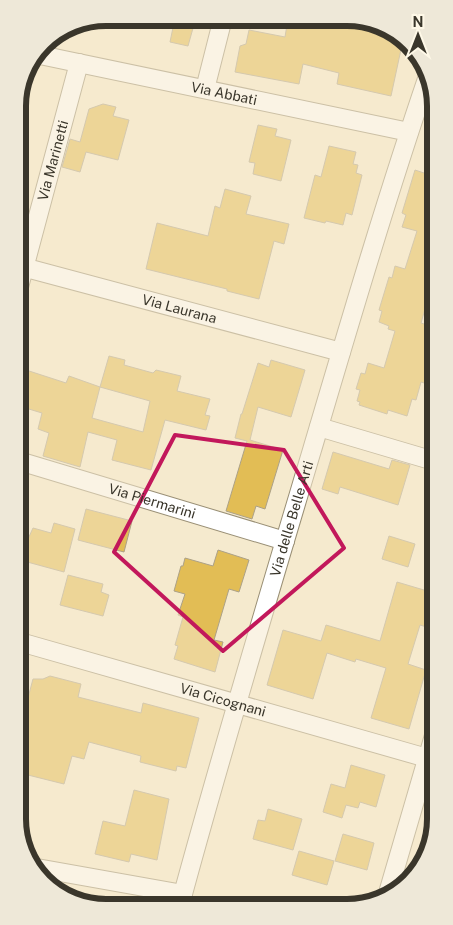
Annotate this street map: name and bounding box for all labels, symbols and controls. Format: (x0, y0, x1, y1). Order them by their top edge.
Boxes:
north arrow (393, 10, 443, 60)
text: N (413, 14, 423, 30)
street label: Via Abbati (190, 79, 258, 108)
street label: Via Marinetti (34, 119, 71, 202)
street label: Via Laurana (140, 291, 218, 326)
street label: Via delle Belle Arti (267, 459, 316, 578)
street label: Via Piermarini (107, 480, 198, 522)
street label: Via Cicognani (178, 680, 268, 720)

